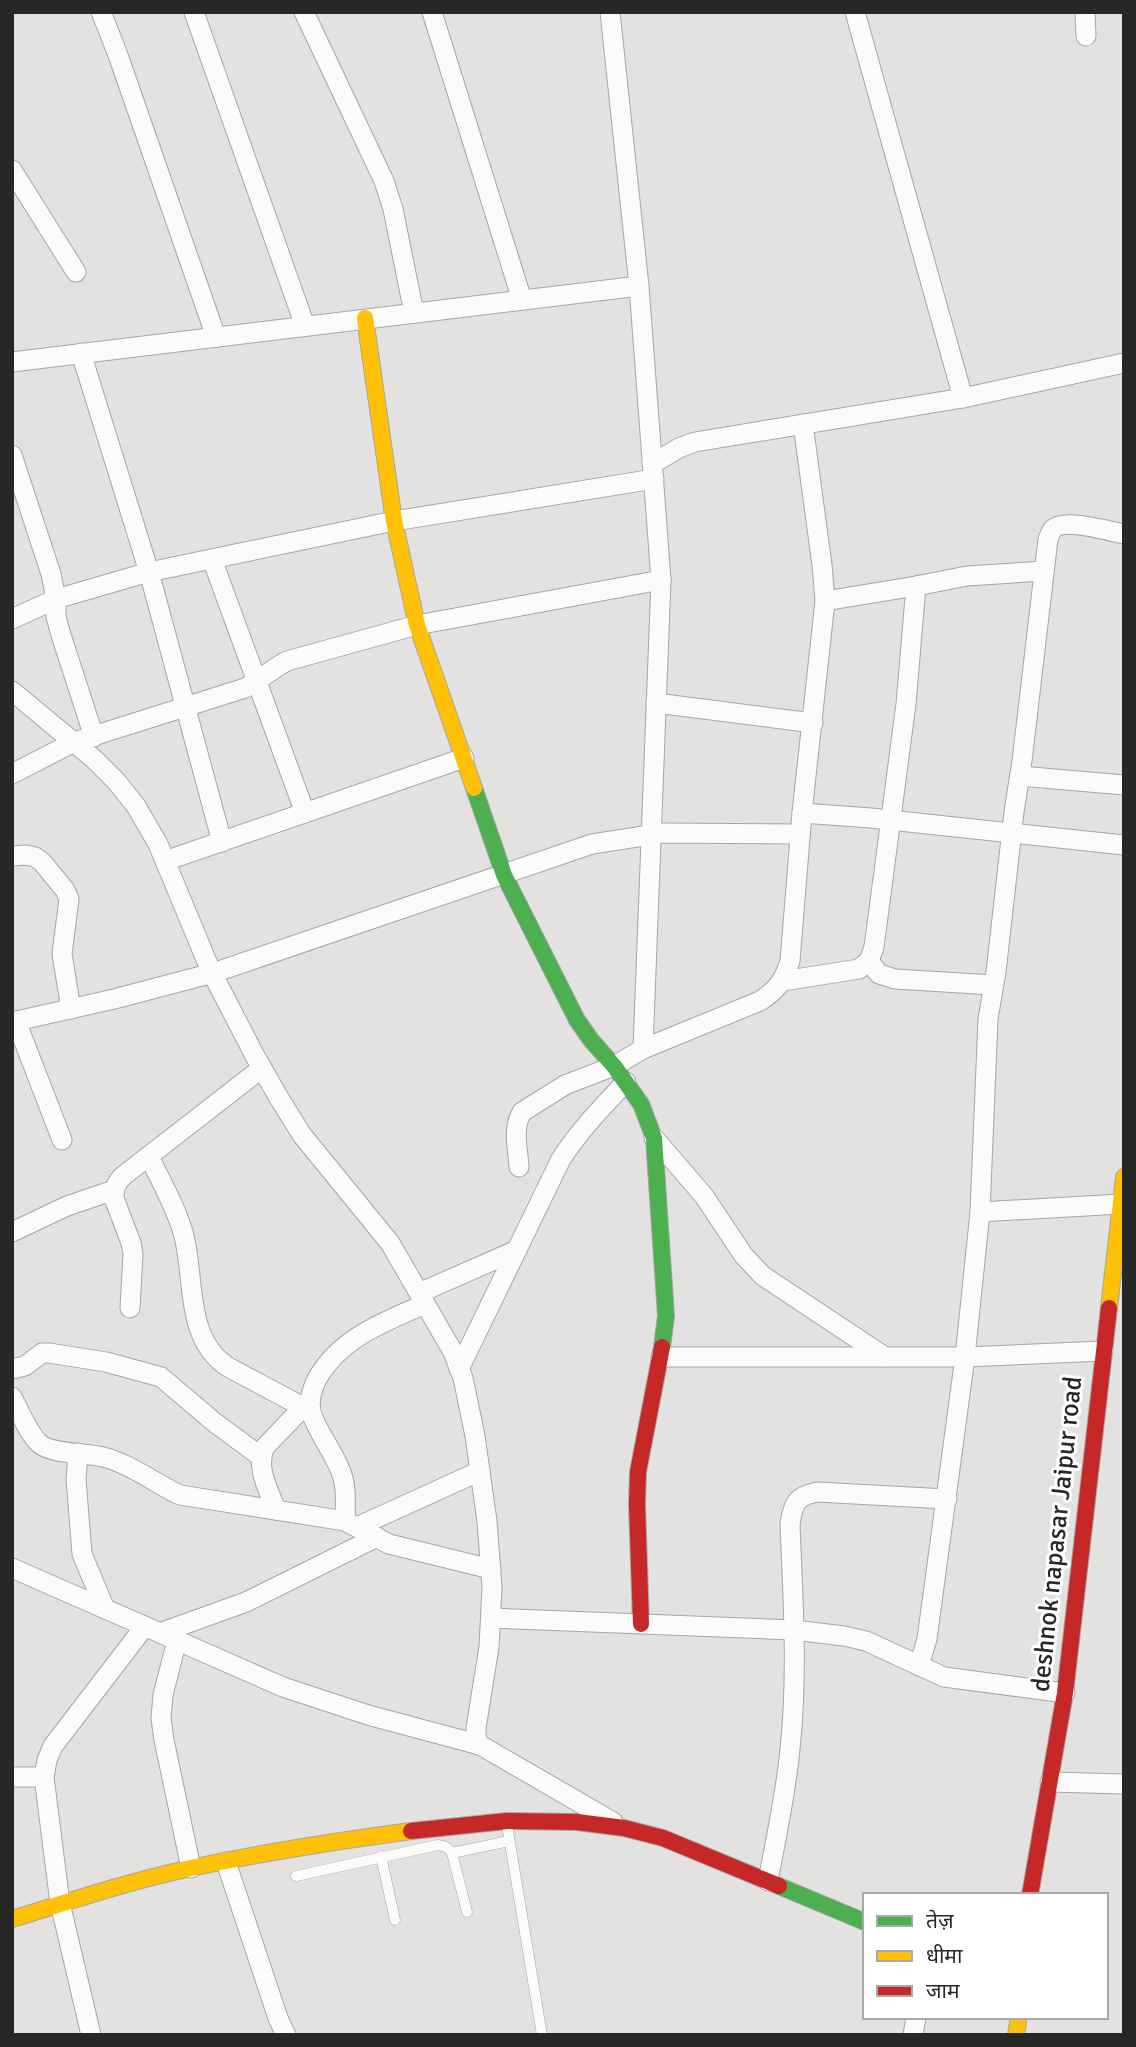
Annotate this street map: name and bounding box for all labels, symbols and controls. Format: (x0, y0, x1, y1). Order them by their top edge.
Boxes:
street label: deshnok napasar Jaipur road (1025, 1375, 1089, 1693)
legend (863, 1893, 1108, 2019)
text: तेज़ (926, 1908, 954, 1934)
text: धीमा (926, 1943, 963, 1969)
text: जाम (926, 1978, 960, 2004)

